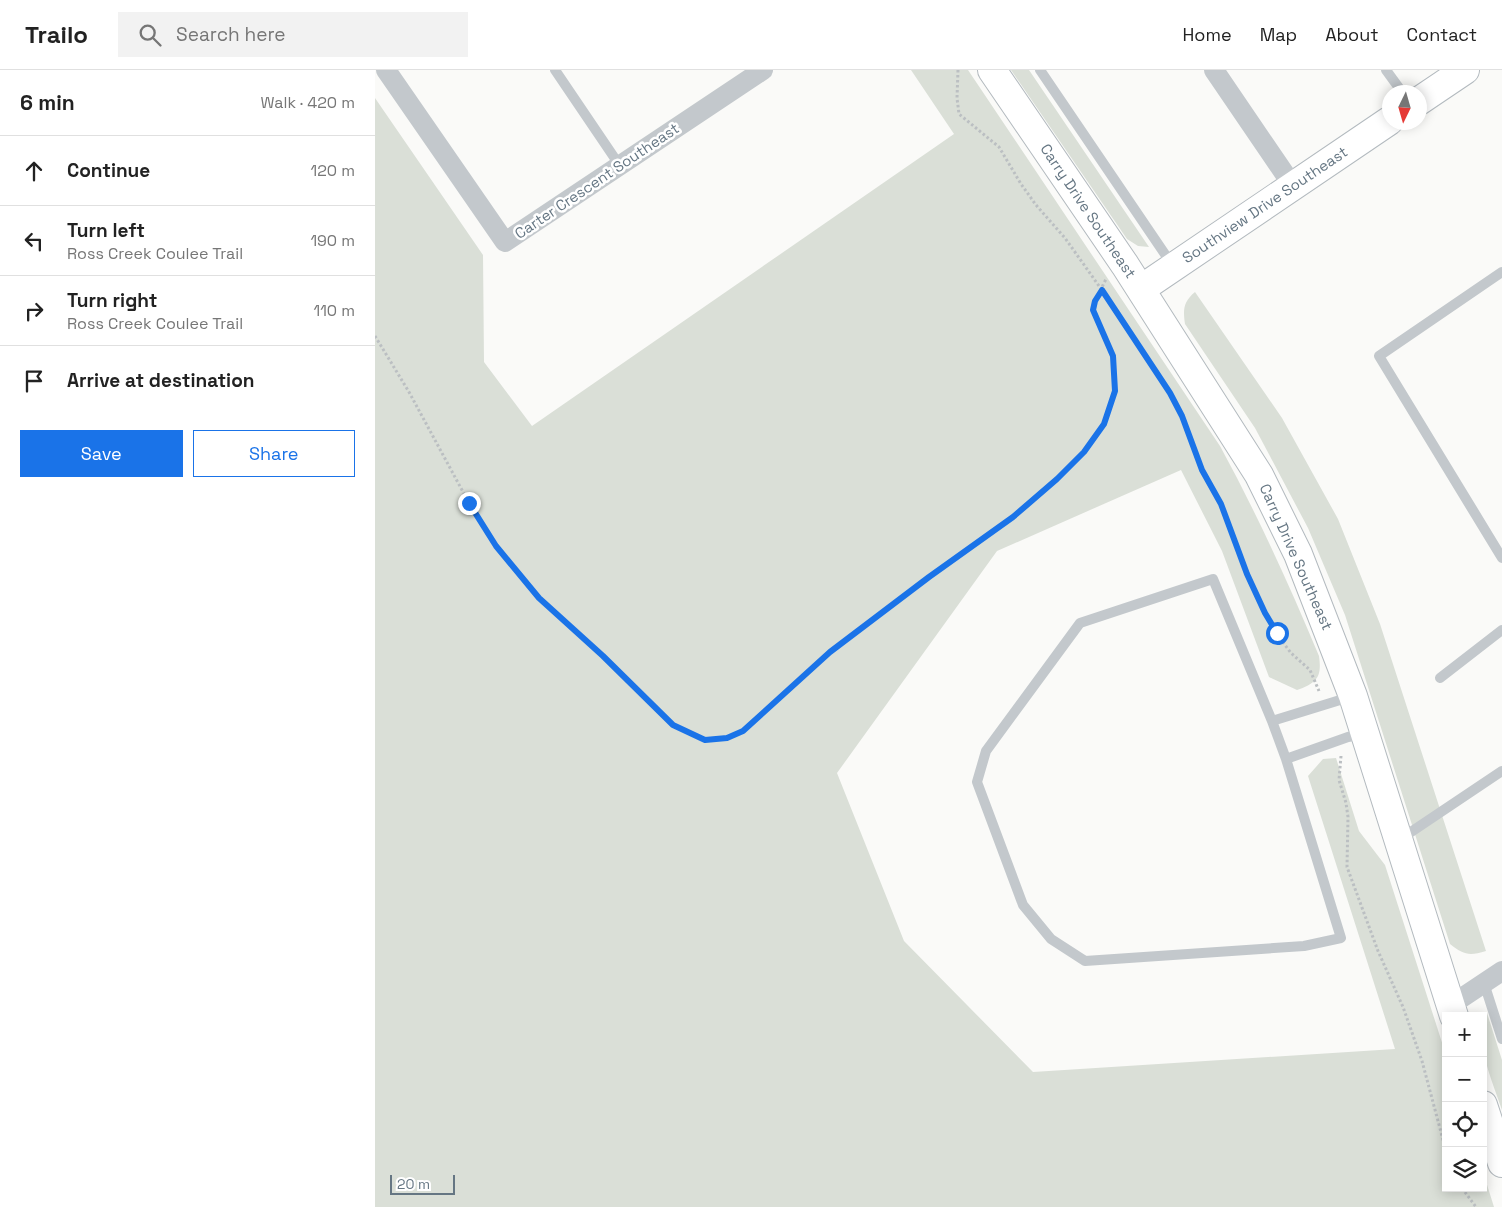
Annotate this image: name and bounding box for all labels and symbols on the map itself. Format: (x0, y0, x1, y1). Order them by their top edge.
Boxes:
north arrow (1382, 85, 1427, 130)
street label: Carter Crescent Southeast (511, 118, 683, 243)
street label: Carry Drive Southeast (1036, 140, 1141, 282)
street label: Southview Drive Southeast (1178, 142, 1351, 267)
street label: Carry Drive Southeast (1256, 481, 1337, 633)
route end (458, 492, 481, 515)
route start (1266, 622, 1289, 645)
scale bar (390, 1172, 455, 1195)

